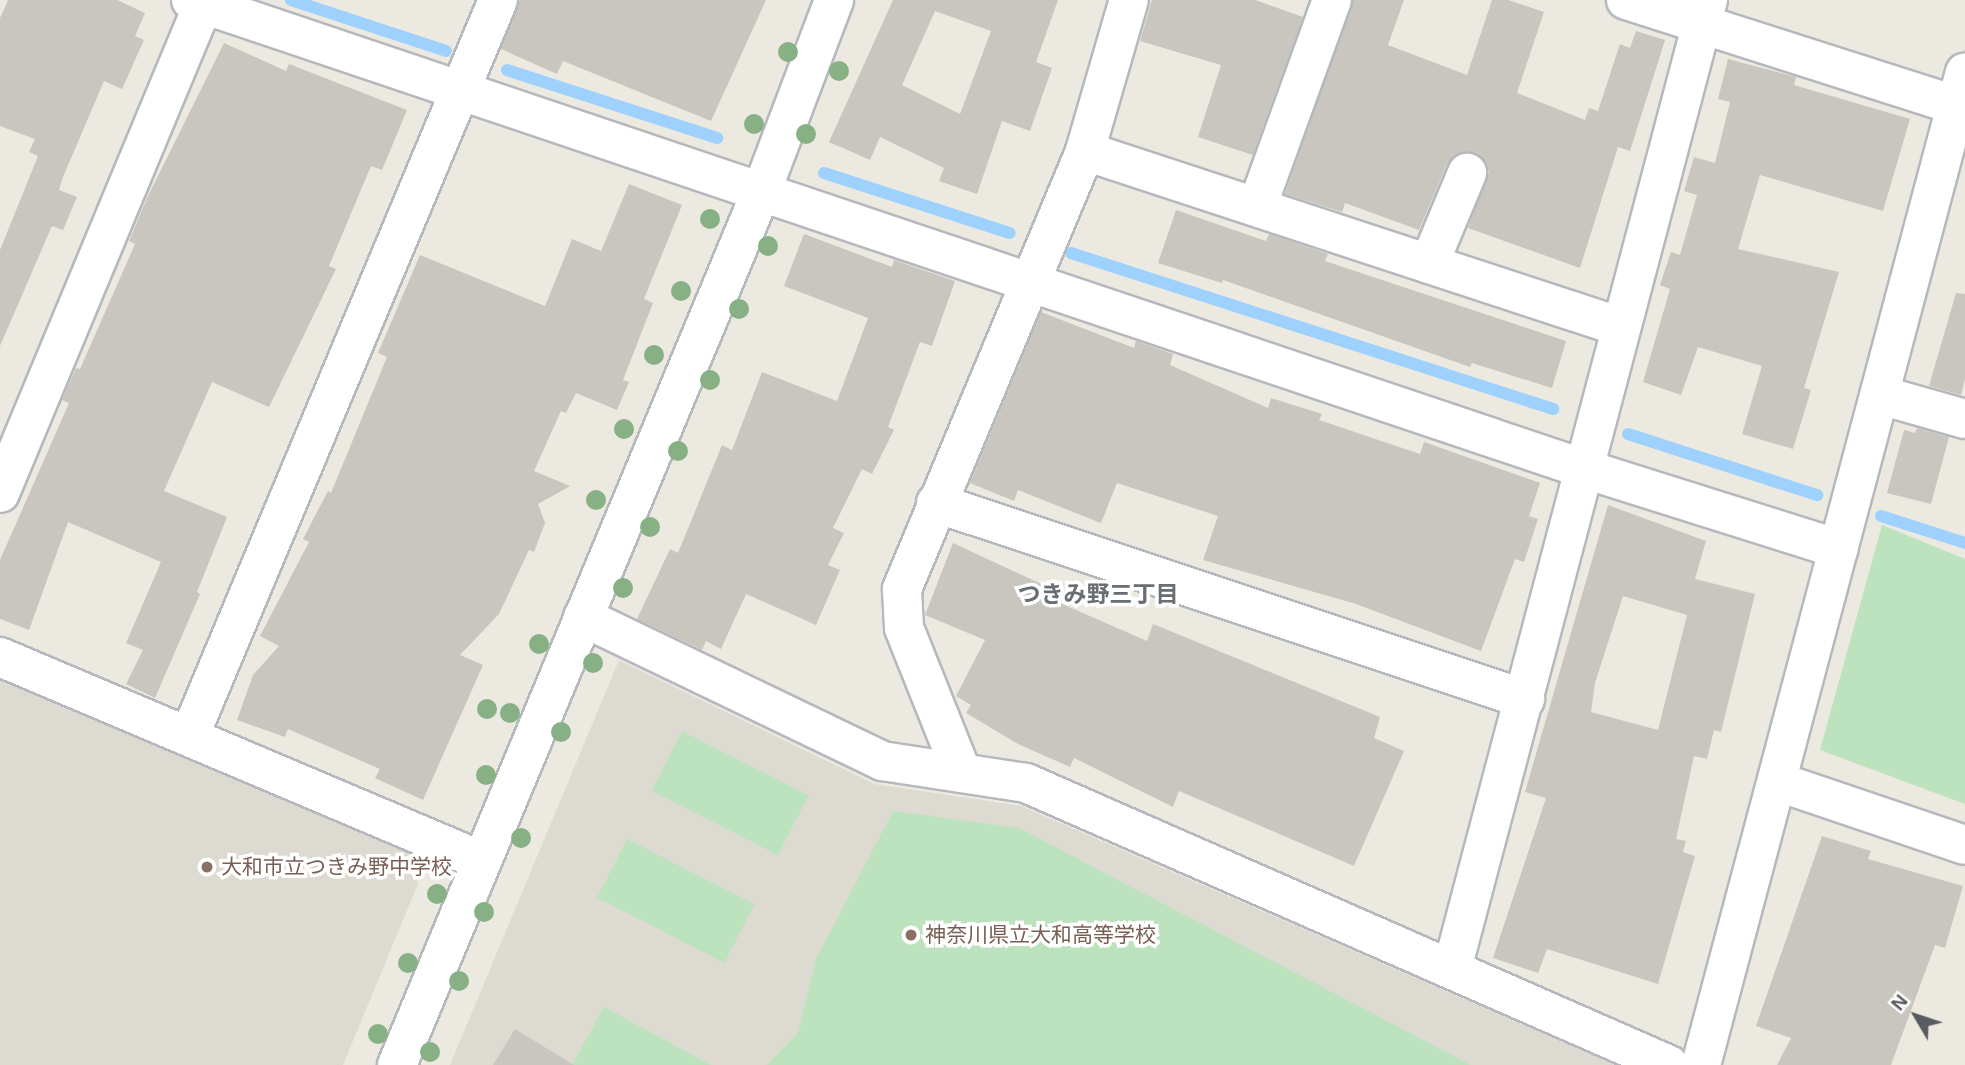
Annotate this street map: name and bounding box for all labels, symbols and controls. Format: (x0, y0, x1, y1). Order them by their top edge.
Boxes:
district label: つきみ野三丁目 (1018, 580, 1178, 608)
place label: 大和市立つきみ野中学校 (221, 854, 452, 880)
marker: 大和市立つきみ野中学校 (199, 859, 215, 875)
place label: 神奈川県立大和高等学校 (925, 922, 1156, 948)
marker: 神奈川県立大和高等学校 (903, 927, 919, 943)
north arrow (1881, 981, 1951, 1051)
text: N (1887, 991, 1912, 1014)

